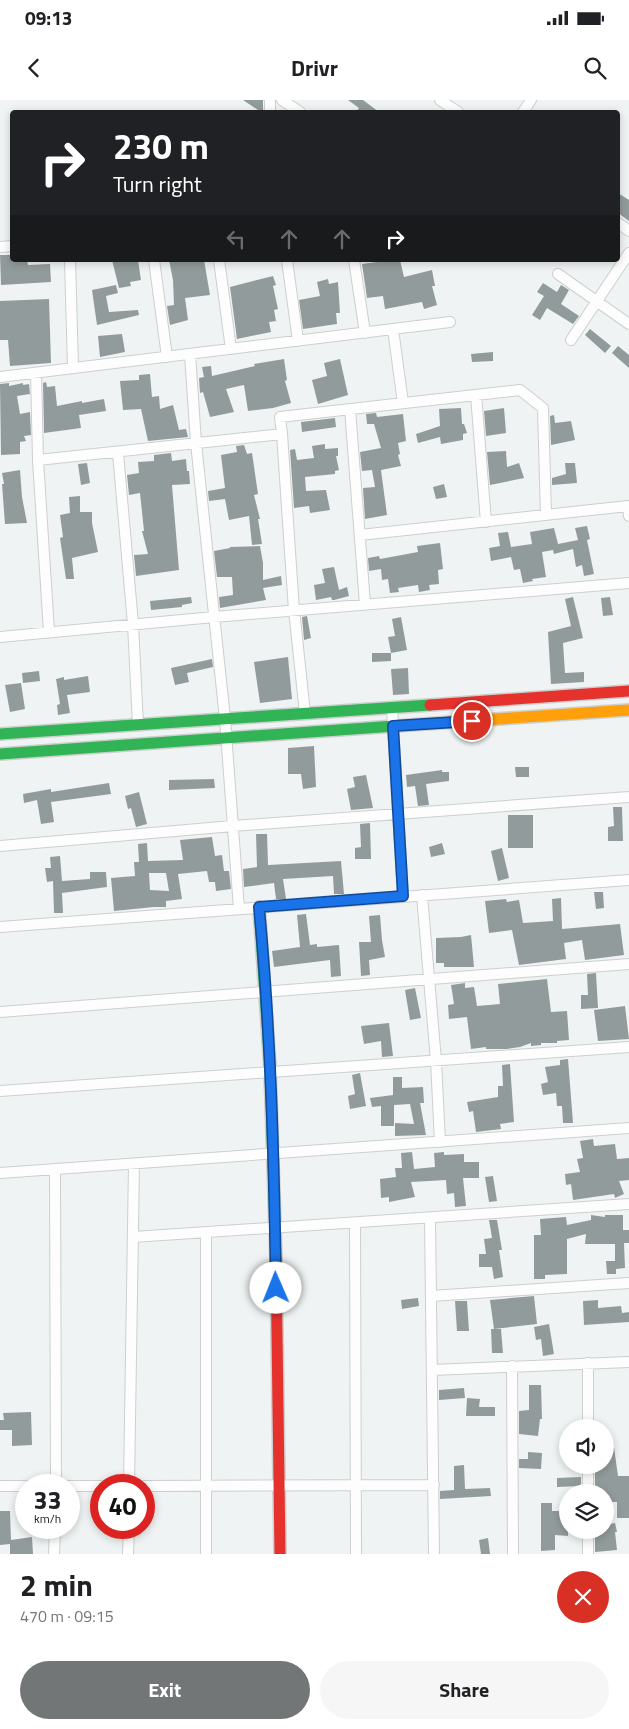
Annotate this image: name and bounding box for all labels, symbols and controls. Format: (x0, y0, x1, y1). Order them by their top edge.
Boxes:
text: 09:13 (25, 3, 72, 32)
text: Drivr (291, 51, 338, 85)
icon: back (20, 54, 48, 82)
icon: search (581, 54, 609, 82)
text: 230 m (113, 119, 209, 173)
icon: right (30, 130, 95, 195)
text: Turn right (113, 167, 202, 201)
icon: left (222, 225, 250, 253)
icon: ahead (275, 225, 303, 253)
icon: ahead (328, 225, 356, 253)
icon: right (381, 225, 409, 253)
pin (451, 700, 493, 742)
icon: arrive (458, 707, 486, 735)
position arrow (249, 1261, 301, 1313)
map controls (559, 1419, 614, 1539)
button: sound (559, 1419, 614, 1474)
speed limit sign: 40 (90, 1474, 155, 1539)
text: 33 (33, 1481, 62, 1519)
button: layers (559, 1484, 614, 1539)
text: km/h (34, 1509, 61, 1528)
text: 2 min (20, 1562, 93, 1608)
button: close (557, 1571, 609, 1623)
text: 470 m · 09:15 (20, 1604, 114, 1628)
button: Exit (20, 1661, 310, 1719)
button: Share (320, 1661, 609, 1719)

